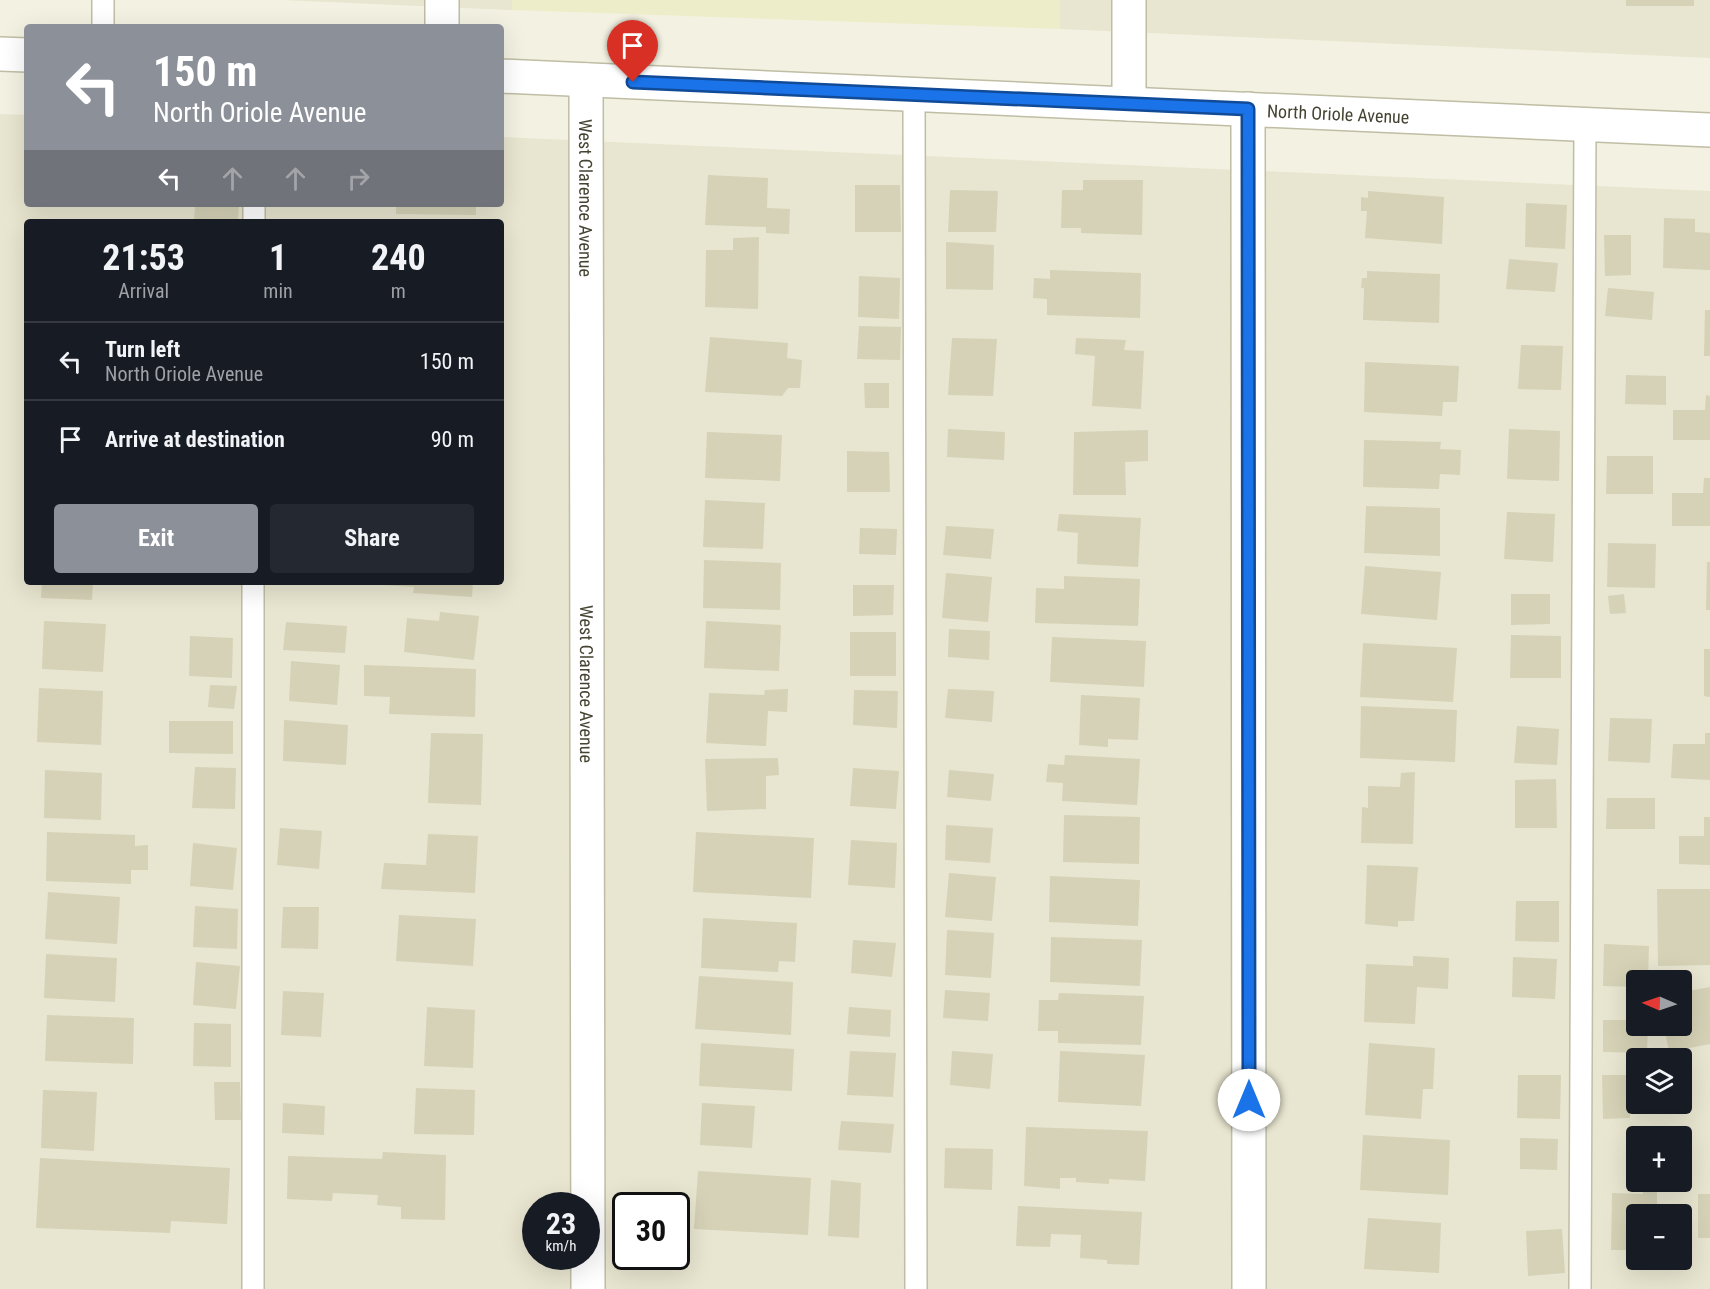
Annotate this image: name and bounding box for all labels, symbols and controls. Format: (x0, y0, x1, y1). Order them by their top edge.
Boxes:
pin (607, 20, 658, 82)
icon: arrive (616, 29, 649, 62)
text: 150 m (153, 47, 258, 96)
icon: left (54, 48, 132, 126)
text: North Oriole Avenue (153, 97, 366, 129)
street label: North Oriole Avenue (1267, 100, 1410, 127)
street label: West Clarence Avenue (576, 119, 597, 277)
icon: left (153, 162, 186, 195)
icon: ahead (216, 162, 249, 195)
icon: ahead (279, 162, 312, 195)
icon: right (342, 162, 375, 195)
text: 21:53 (102, 237, 185, 279)
text: 1 (269, 237, 287, 279)
text: 240 (371, 237, 426, 279)
text: Arrival (118, 279, 169, 303)
text: min (263, 279, 293, 303)
text: m (391, 279, 406, 303)
text: Turn left (105, 337, 180, 362)
icon: left (54, 345, 87, 378)
text: 150 m (420, 349, 474, 374)
text: North Oriole Avenue (105, 362, 263, 386)
icon: arrive (54, 423, 87, 456)
text: Arrive at destination (105, 427, 285, 452)
text: 90 m (431, 427, 474, 452)
button: Exit (54, 504, 258, 573)
button: Share (270, 504, 474, 573)
street label: West Clarence Avenue (576, 605, 598, 763)
north arrow (1626, 970, 1692, 1036)
map controls (1626, 970, 1692, 1270)
button: layers (1626, 1048, 1692, 1114)
position arrow (1217, 1068, 1281, 1132)
button: + (1626, 1126, 1692, 1192)
speed limit sign: 30 (612, 1192, 690, 1270)
button: − (1626, 1204, 1692, 1270)
text: 23 (546, 1206, 576, 1241)
text: km/h (546, 1237, 576, 1255)

